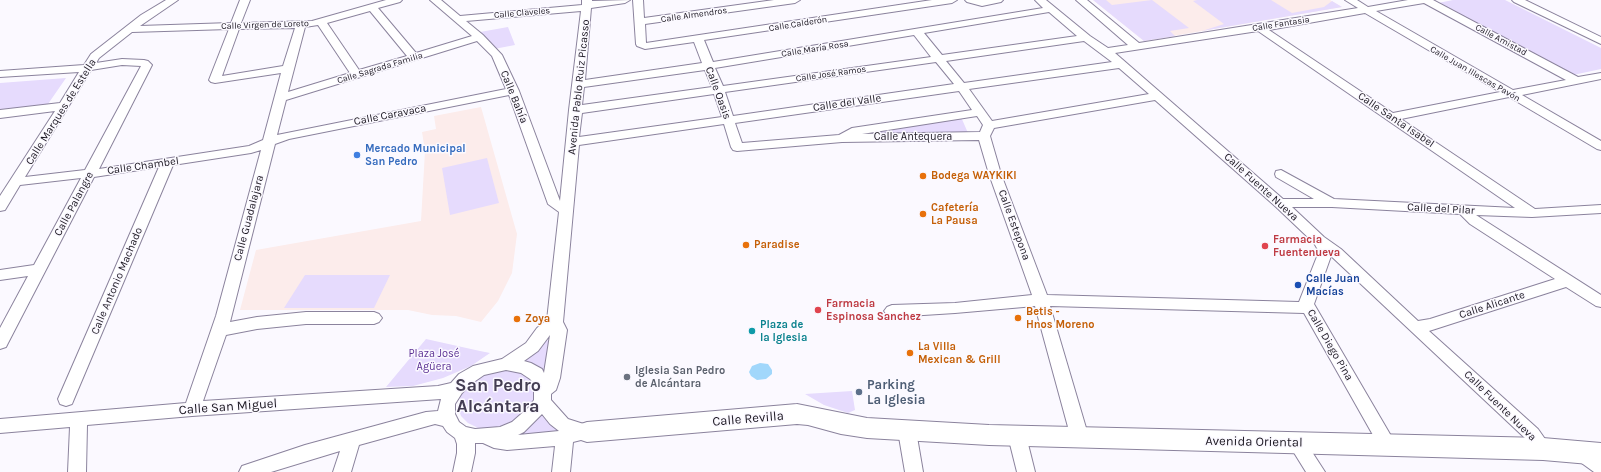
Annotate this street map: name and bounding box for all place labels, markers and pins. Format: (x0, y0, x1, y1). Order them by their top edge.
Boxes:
place label: Mercado Municipal San Pedro (365, 142, 466, 168)
marker: Mercado Municipal San Pedro (352, 150, 362, 160)
place label: Bodega WAYKIKI (931, 169, 1017, 183)
marker: Bodega WAYKIKI (918, 171, 928, 181)
place label: Cafetería La Pausa (931, 201, 979, 227)
marker: Cafetería La Pausa (918, 209, 928, 219)
place label: Farmacia Fuentenueva (1273, 233, 1340, 259)
place label: Paradise (754, 238, 800, 252)
marker: Paradise (741, 240, 751, 250)
marker: Farmacia Fuentenueva (1260, 241, 1270, 251)
place label: Calle Juan Macías (1306, 272, 1360, 298)
marker: Calle Juan Macías (1293, 280, 1303, 290)
place label: Farmacia Espinosa Sanchez (826, 297, 921, 323)
marker: Farmacia Espinosa Sanchez (813, 305, 823, 315)
place label: Betis - Hnos Moreno (1026, 305, 1094, 331)
place label: Zoya (525, 312, 550, 326)
marker: Betis - Hnos Moreno (1013, 313, 1023, 323)
marker: Zoya (512, 314, 522, 324)
place label: Plaza de la Iglesia (760, 318, 807, 344)
marker: Plaza de la Iglesia (747, 326, 757, 336)
place label: La Villa Mexican & Grill (918, 340, 1001, 366)
marker: La Villa Mexican & Grill (905, 348, 915, 358)
place label: Iglesia San Pedro de Alcántara (635, 364, 725, 390)
marker: Iglesia San Pedro de Alcántara (622, 372, 632, 382)
place label: Parking La Iglesia (867, 377, 925, 408)
marker: Parking La Iglesia (854, 387, 864, 397)

